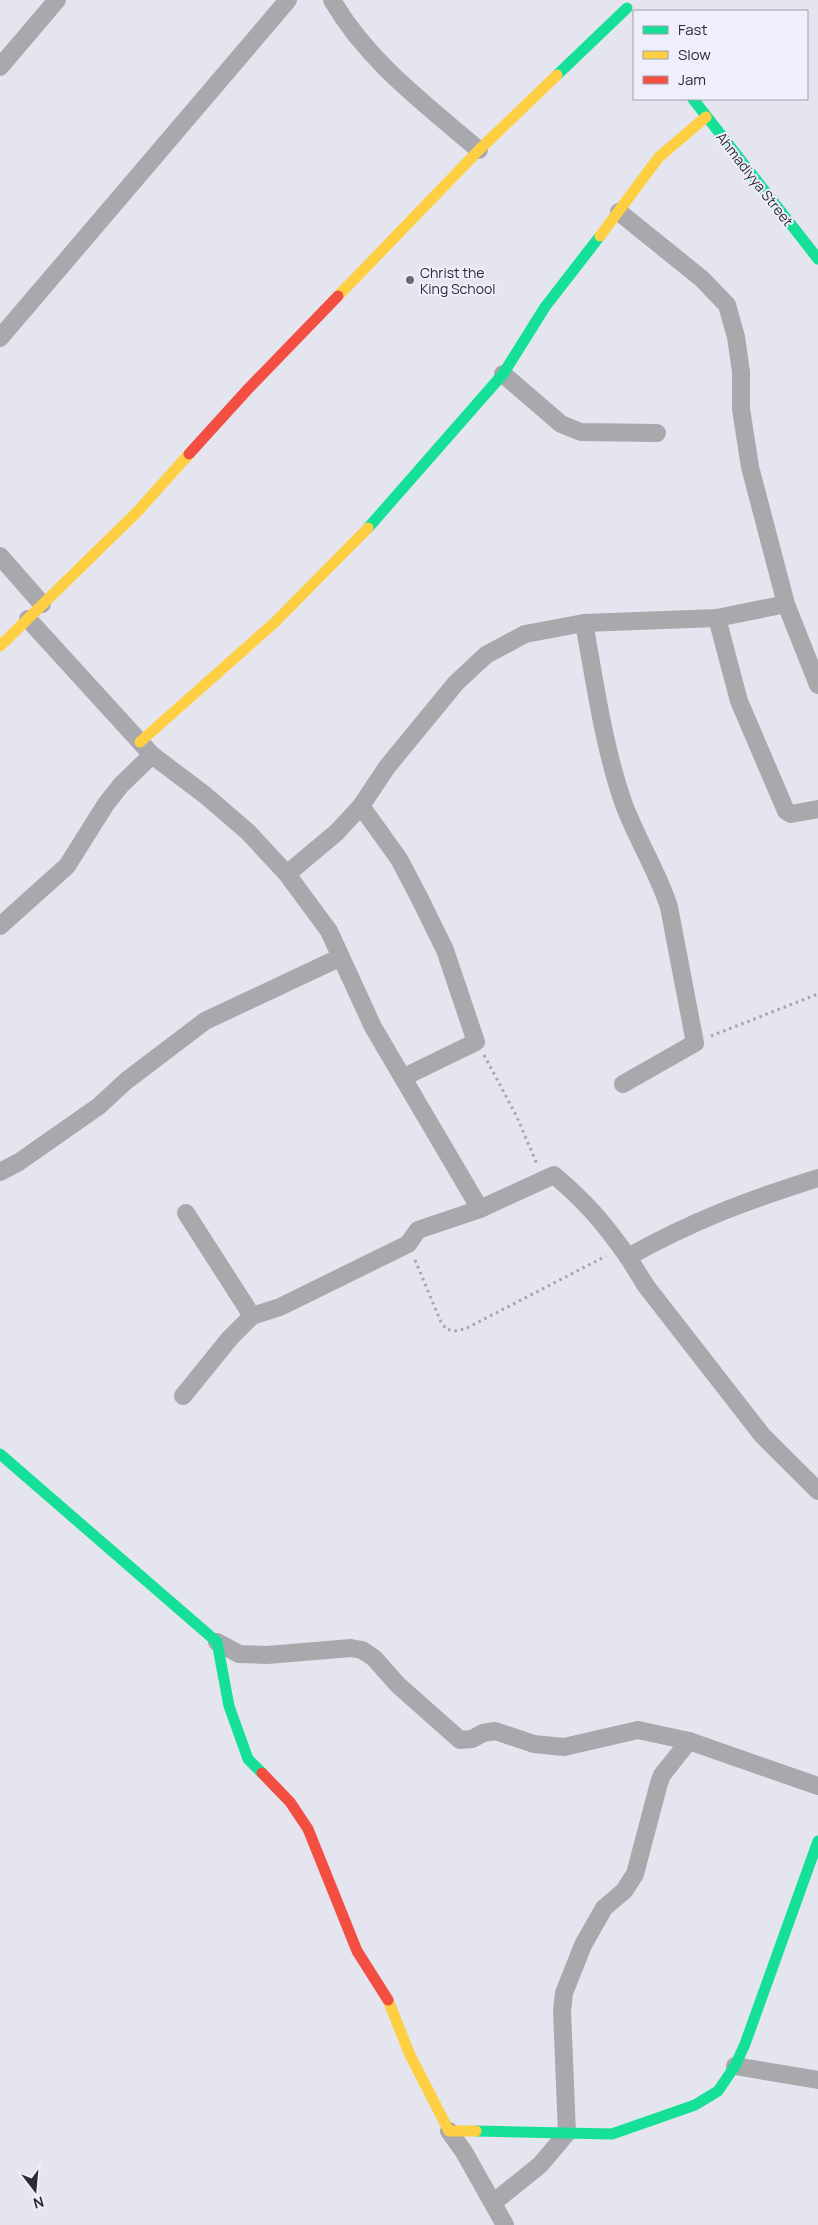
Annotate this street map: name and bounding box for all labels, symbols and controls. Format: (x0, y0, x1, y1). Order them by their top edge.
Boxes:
legend (633, 10, 808, 100)
text: Fast (678, 19, 707, 40)
text: Slow (678, 44, 711, 65)
text: Jam (678, 69, 706, 90)
street label: Ahmadiyya Street (712, 128, 798, 230)
place label: Christ the King School (420, 263, 496, 298)
marker: Christ the King School (404, 274, 416, 286)
north arrow (10, 2165, 60, 2215)
text: N (31, 2192, 46, 2213)

